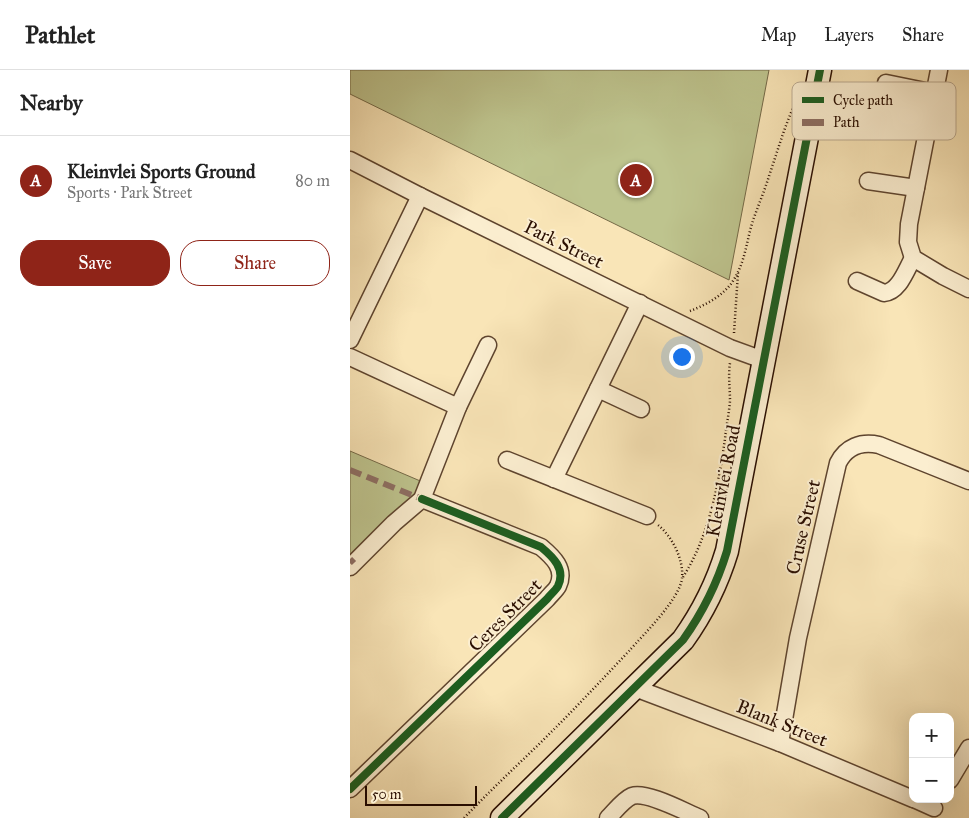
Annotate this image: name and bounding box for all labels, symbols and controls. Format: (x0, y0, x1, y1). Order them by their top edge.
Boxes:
text: Pathlet (25, 20, 95, 50)
text: Map (761, 24, 796, 46)
text: Layers (824, 24, 874, 46)
text: Share (902, 24, 944, 46)
legend (792, 82, 956, 140)
text: Nearby (20, 90, 83, 116)
text: Cycle path (833, 92, 893, 109)
text: Path (833, 114, 860, 131)
text: Kleinvlei Sports Ground (67, 160, 256, 183)
pin: A (620, 161, 652, 199)
text: A (31, 171, 41, 190)
text: 80 m (295, 171, 330, 190)
text: Sports · Park Street (67, 183, 192, 202)
street label: Park Street (520, 215, 608, 273)
button: Save (20, 240, 170, 286)
button: Share (180, 240, 330, 286)
your location (669, 344, 695, 370)
street label: Kleinvlei Road (701, 423, 745, 539)
street label: Cruse Street (781, 477, 825, 577)
street label: Ceres Street (464, 573, 547, 656)
street label: Blank Street (733, 694, 831, 752)
map controls (909, 713, 954, 803)
button: + (909, 713, 954, 758)
button: − (909, 758, 954, 803)
scale bar (365, 783, 478, 806)
text: 50 m (372, 786, 401, 803)

